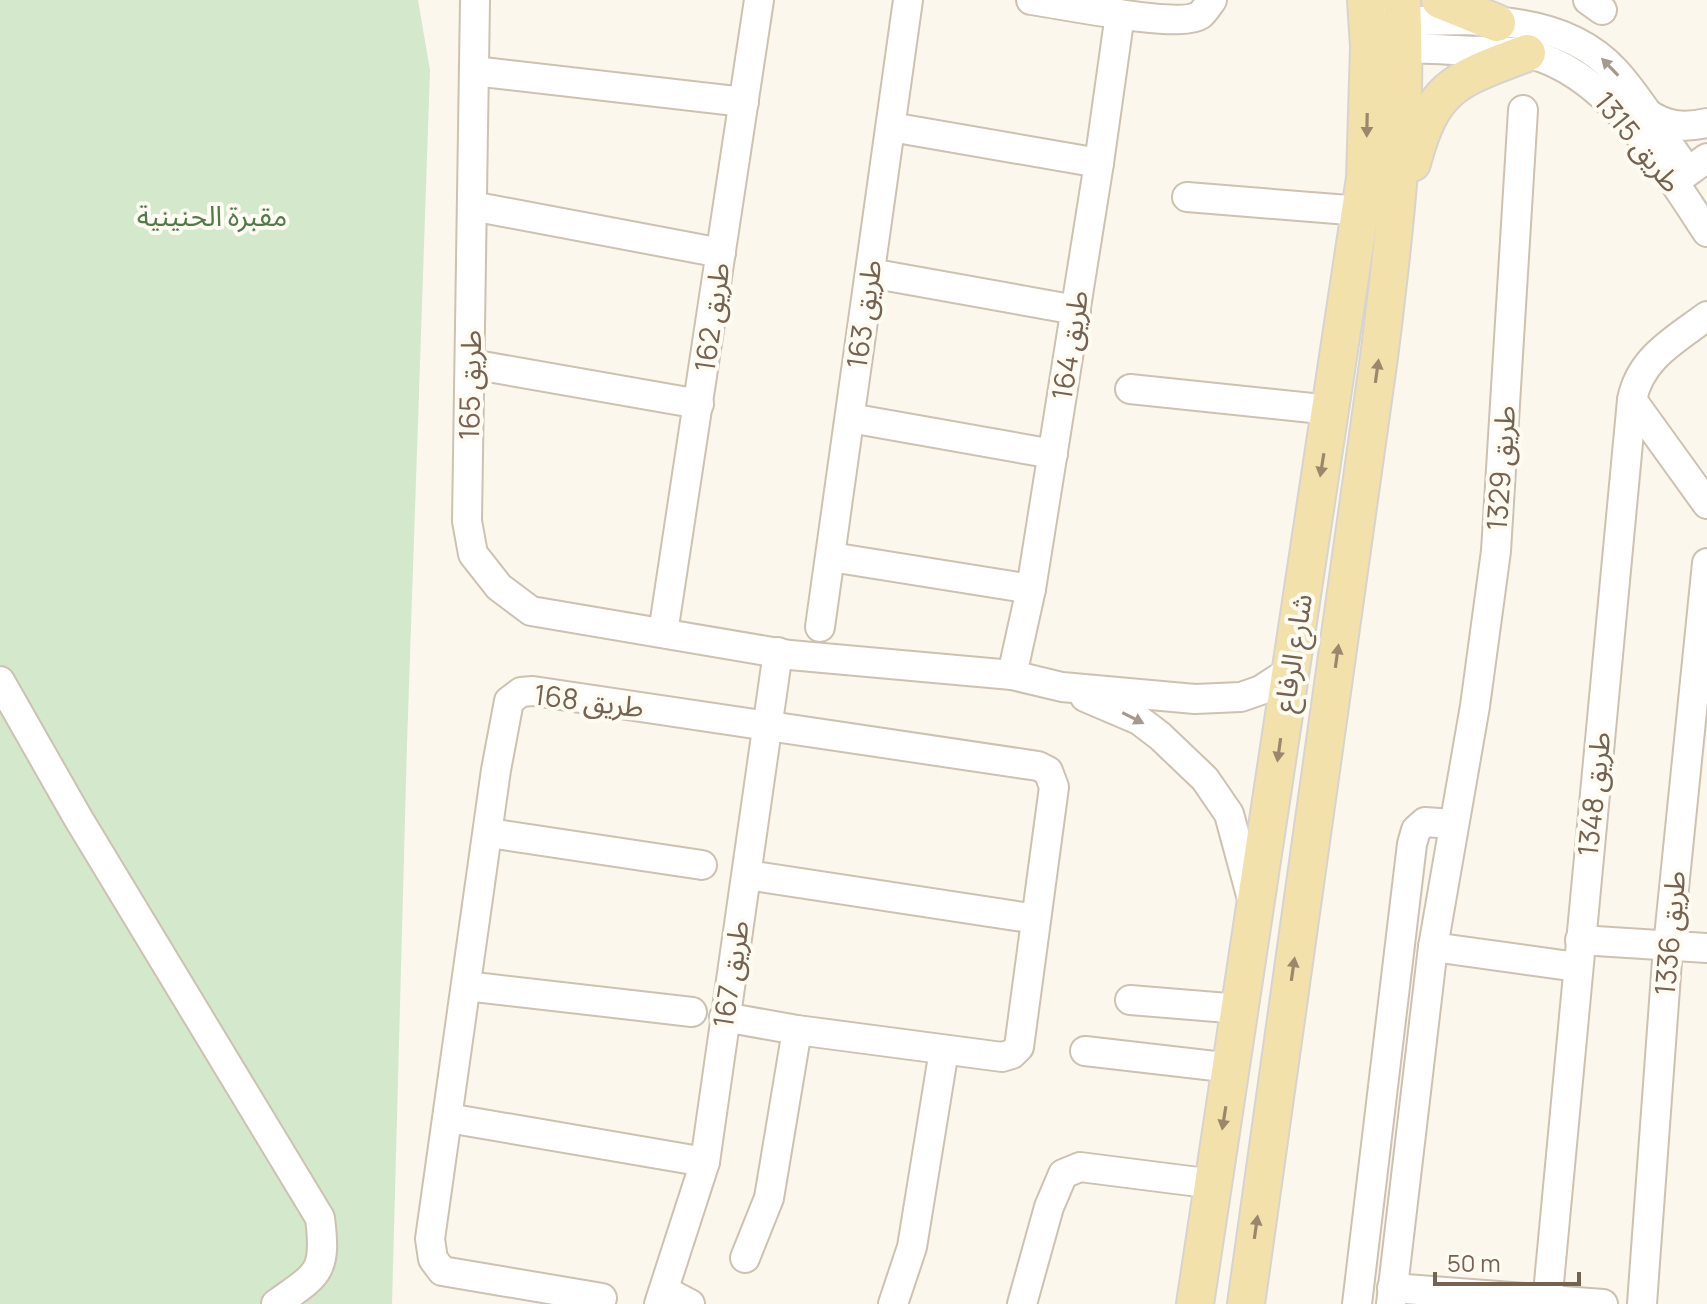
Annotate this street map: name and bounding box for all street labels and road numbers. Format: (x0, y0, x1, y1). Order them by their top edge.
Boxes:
street label: طريق 1315 (1586, 83, 1691, 200)
street label: طريق 163 (837, 257, 889, 371)
street label: طريق 162 (685, 260, 737, 374)
street label: طريق 164 (1042, 287, 1096, 402)
street label: طريق 165 (449, 330, 489, 440)
street label: طريق 1329 (1477, 404, 1523, 532)
street label: شارع الرفاع (1264, 591, 1323, 715)
street label: طريق 168 (532, 674, 646, 726)
street label: طريق 1348 (1568, 730, 1618, 858)
street label: طريق 1336 (1645, 869, 1693, 997)
street label: طريق 167 (703, 917, 757, 1030)

